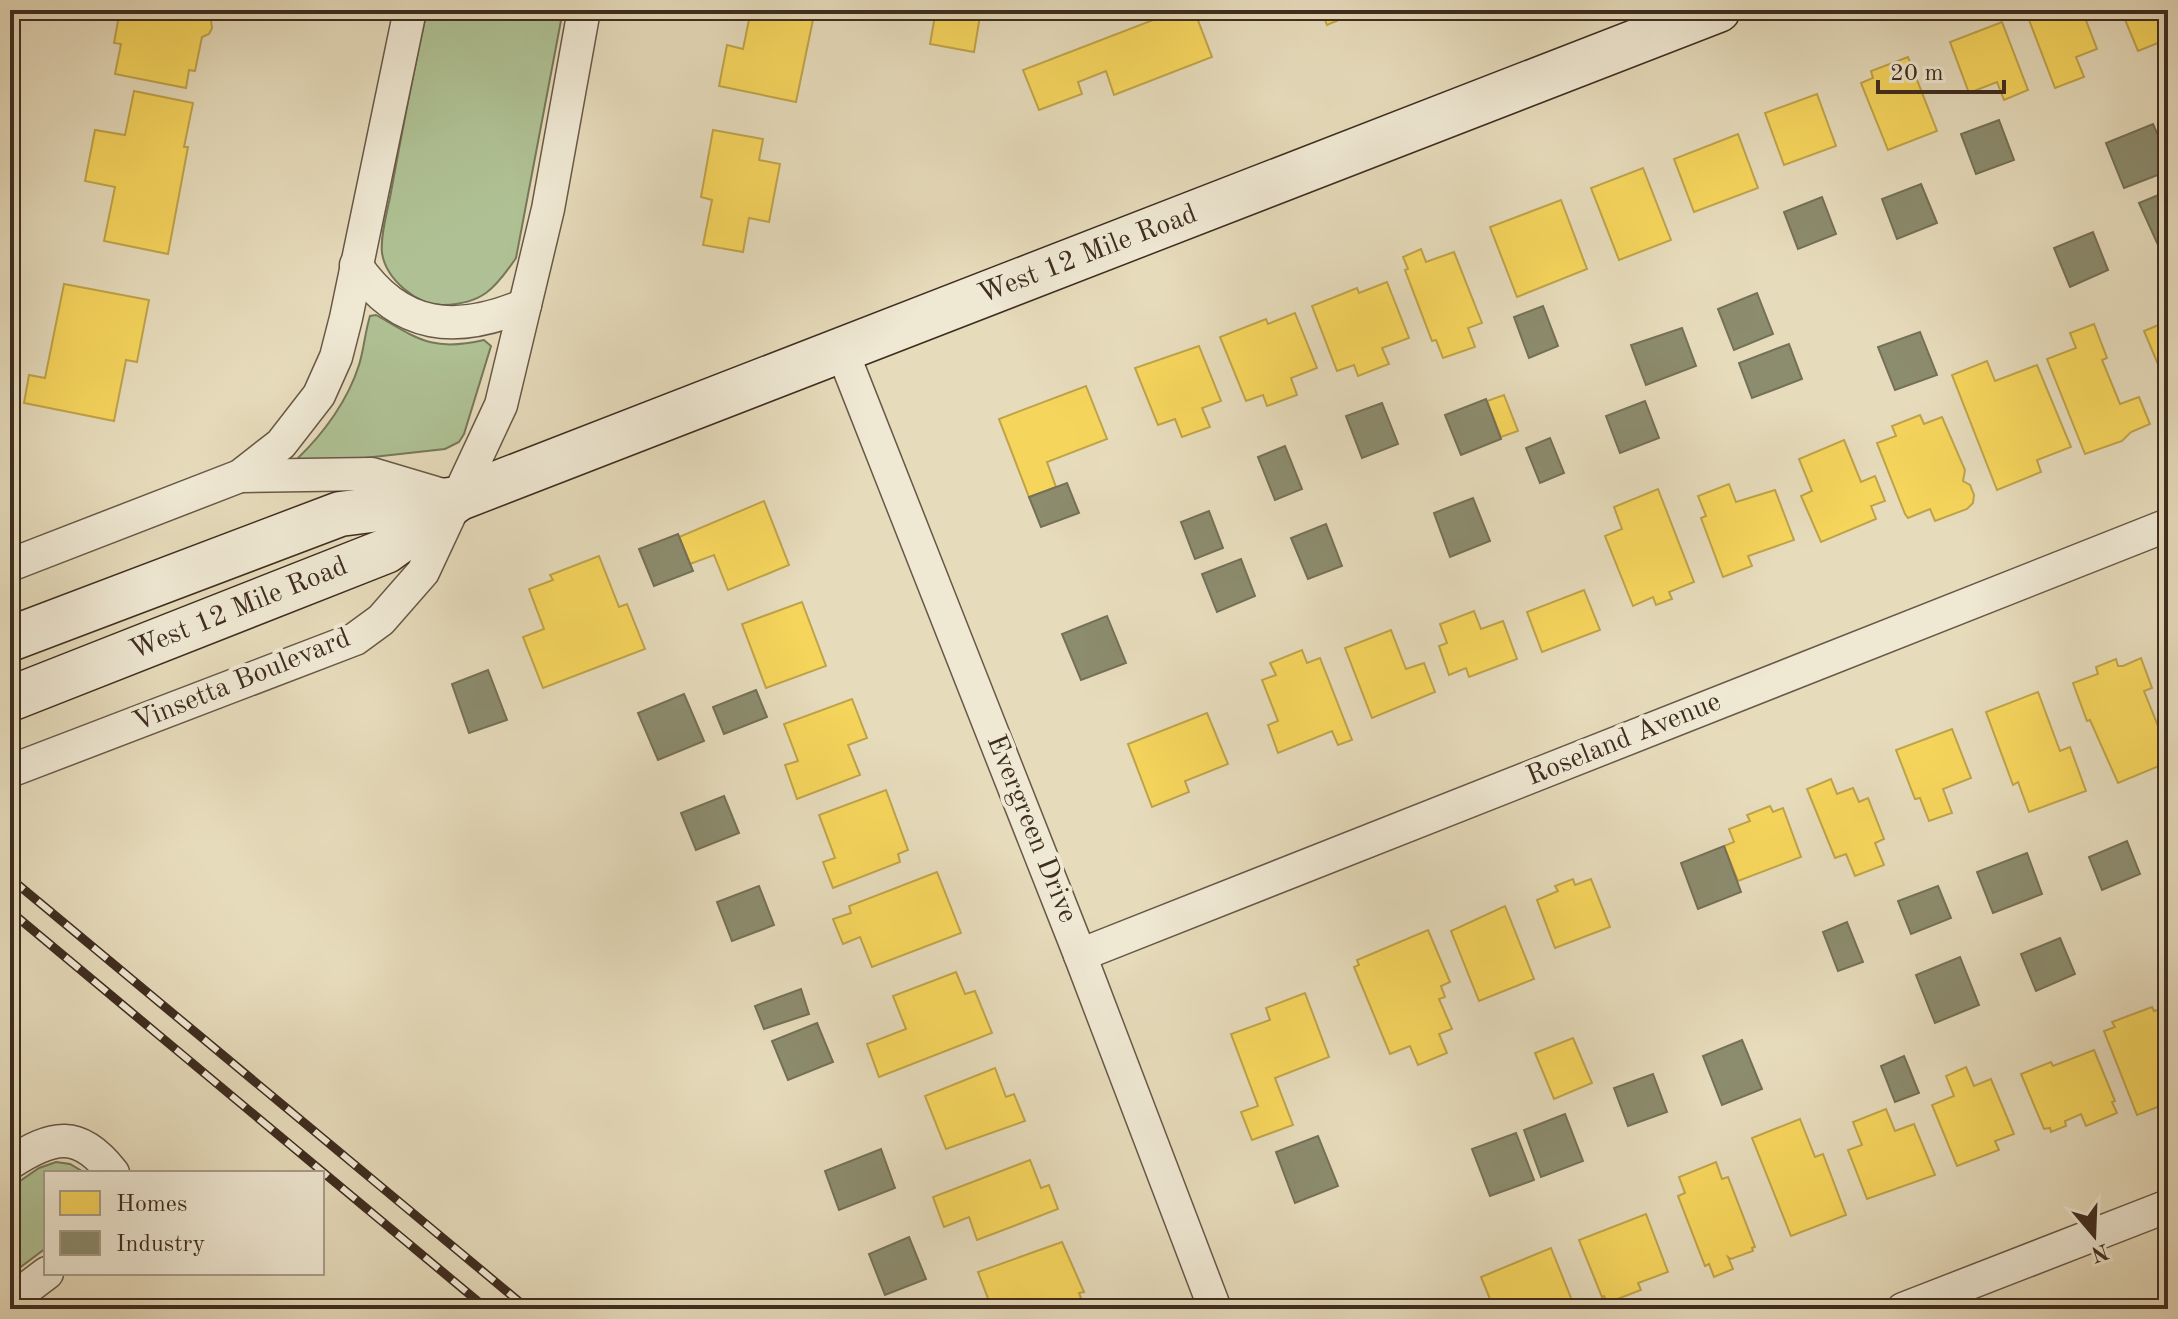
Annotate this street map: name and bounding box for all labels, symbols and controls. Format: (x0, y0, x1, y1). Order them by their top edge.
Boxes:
scale bar (1878, 44, 2004, 94)
text: 20 m (1890, 62, 1944, 86)
street label: West 12 Mile Road (975, 200, 1201, 310)
street label: West 12 Mile Road (126, 553, 352, 665)
street label: Vinsetta Boulevard (129, 625, 355, 737)
street label: Roseland Avenue (1523, 688, 1725, 792)
street label: Evergreen Drive (981, 731, 1081, 927)
legend (44, 1171, 324, 1275)
text: Homes (116, 1193, 187, 1217)
north arrow (2054, 1195, 2134, 1275)
text: Industry (116, 1233, 205, 1257)
text: N (2088, 1239, 2111, 1265)

